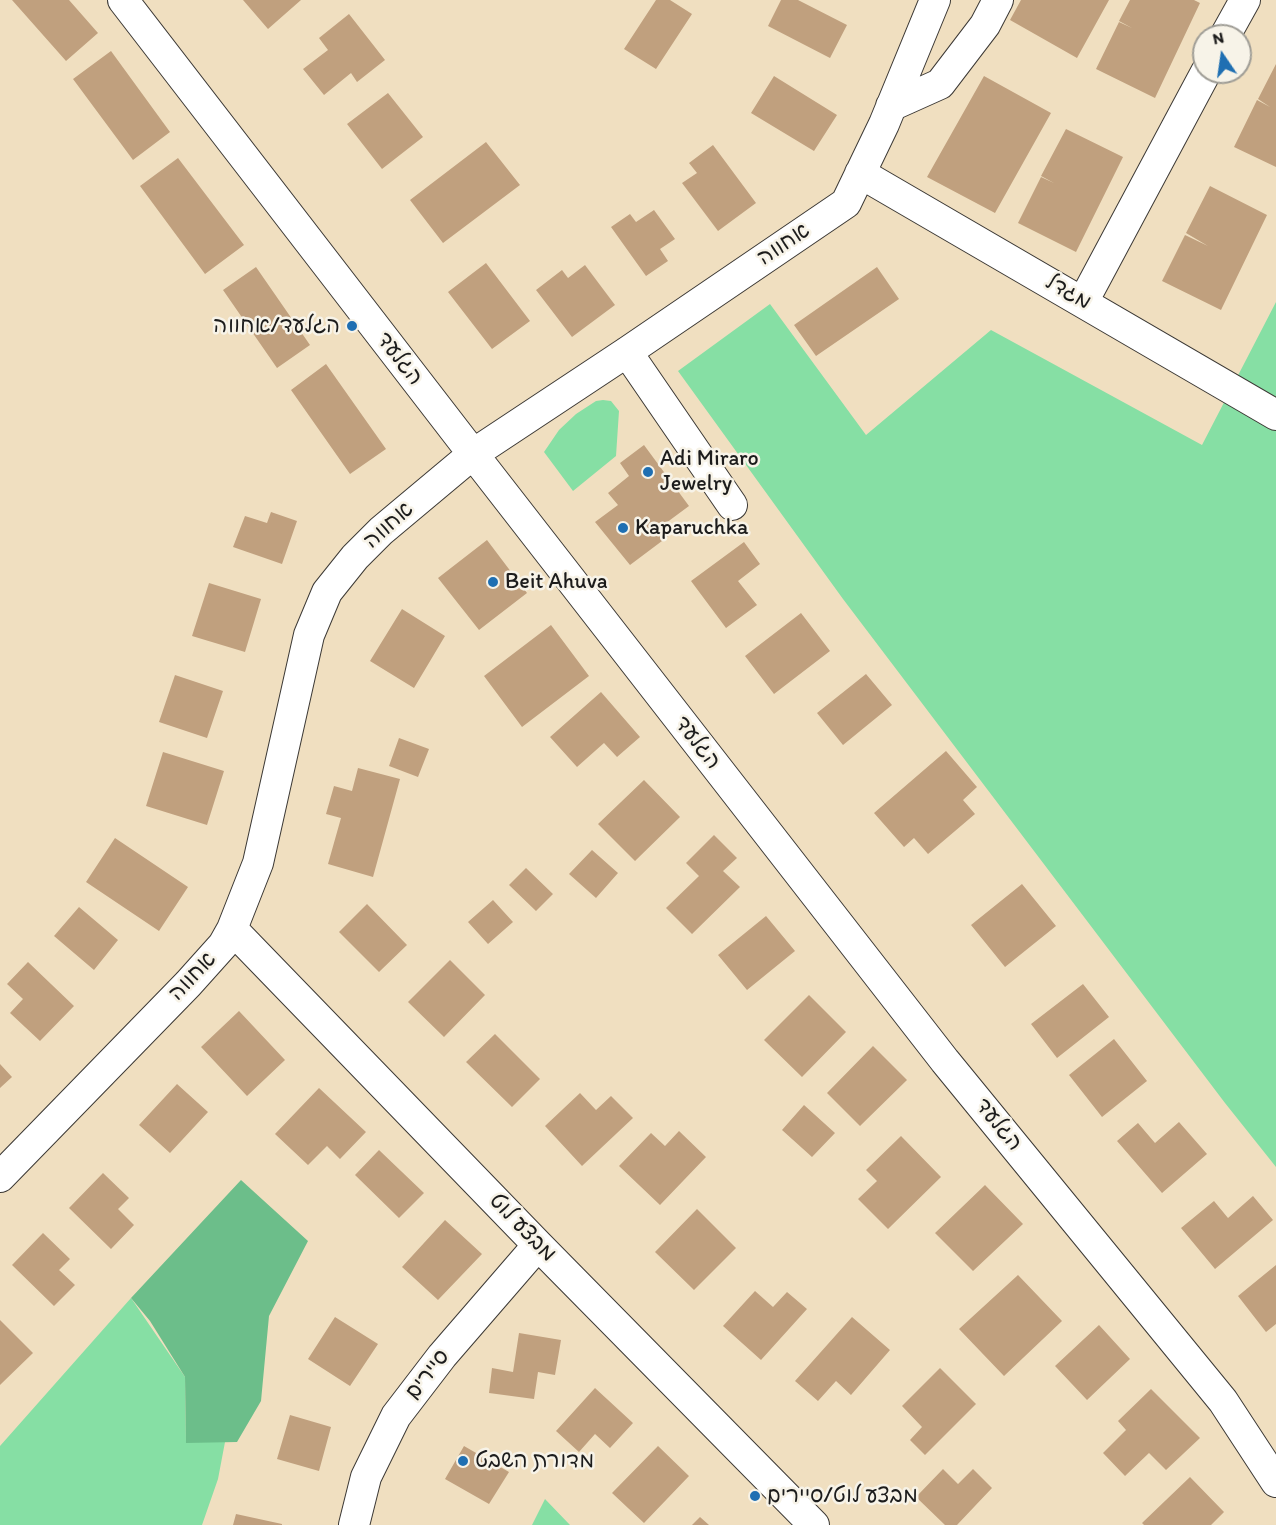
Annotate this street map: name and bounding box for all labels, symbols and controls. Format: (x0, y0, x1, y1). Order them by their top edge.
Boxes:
north arrow (1192, 24, 1252, 84)
text: N (1211, 27, 1226, 48)
street label: אחווה (753, 218, 815, 272)
street label: מגדל (1040, 269, 1096, 317)
place label: הגלעד/אחווה (213, 313, 340, 339)
marker: הגלעד/אחווה (345, 319, 359, 333)
street label: הגלעד (370, 327, 428, 391)
place label: Adi Miraro Jewelry (660, 446, 759, 498)
marker: Adi Miraro Jewelry (641, 465, 655, 479)
street label: אחווה (359, 497, 419, 555)
place label: Kaparuchka (635, 515, 748, 541)
marker: Kaparuchka (616, 521, 630, 535)
place label: Beit Ahuva (505, 569, 608, 595)
marker: Beit Ahuva (486, 575, 500, 589)
street label: הגלעד (668, 711, 726, 775)
street label: אחווה (164, 947, 222, 1007)
street label: הגלעד (969, 1093, 1027, 1157)
street label: מבצע לוט (483, 1188, 561, 1268)
street label: סיירים (400, 1345, 456, 1405)
place label: מדורת השבט (475, 1448, 594, 1474)
marker: מדורת השבט (456, 1454, 470, 1468)
place label: מבצע לוט/סיירים (767, 1483, 918, 1509)
marker: מבצע לוט/סיירים (748, 1489, 762, 1503)

